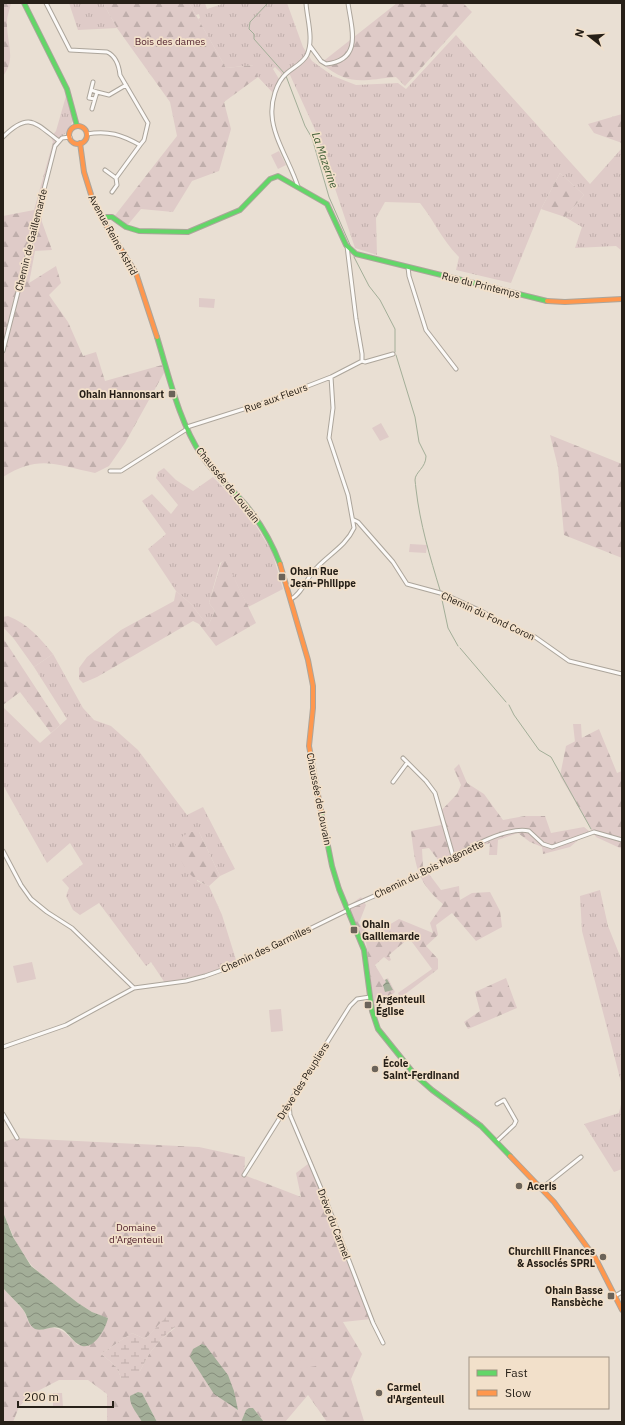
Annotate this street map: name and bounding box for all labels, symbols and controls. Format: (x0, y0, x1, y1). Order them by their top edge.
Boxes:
north arrow (569, 16, 609, 56)
text: N (572, 27, 587, 39)
park label: Bois des dames (135, 35, 205, 48)
water label: La Mazerine (309, 130, 341, 190)
street label: Chemin de Gaillemarde (12, 187, 50, 292)
street label: Avenue Reine Astrid (85, 192, 141, 278)
street label: Rue du Printemps (441, 269, 521, 301)
street label: Rue aux Fleurs (243, 380, 310, 415)
place label: Ohain Hannonsart (79, 388, 164, 401)
marker: Ohain Hannonsart (167, 389, 177, 399)
street label: Chaussée de Louvain (193, 444, 263, 526)
place label: Ohain Rue Jean-Philippe (290, 565, 356, 590)
marker: Ohain Rue Jean-Philippe (277, 572, 287, 582)
street label: Chemin du Fond Coron (439, 589, 537, 643)
street label: Chaussée de Louvain (304, 752, 334, 846)
street label: Chemin du Bois Magonette (372, 837, 486, 901)
place label: Ohain Gaillemarde (362, 918, 420, 943)
street label: Chemin des Garmilles (219, 922, 313, 976)
marker: Ohain Gaillemarde (349, 925, 359, 935)
place label: Argenteuil Église (376, 993, 425, 1018)
marker: Argenteuil Église (363, 1000, 373, 1010)
street label: Drève des Peupliers (274, 1040, 332, 1122)
place label: École Saint-Ferdinand (383, 1055, 459, 1082)
marker: École Saint-Ferdinand (370, 1064, 380, 1074)
place label: Aceris (527, 1180, 557, 1193)
marker: Aceris (514, 1181, 524, 1191)
street label: Drève du Carmel (315, 1187, 354, 1261)
park label: Domaine d'Argenteuil (109, 1221, 163, 1246)
place label: Churchill Finances & Associés SPRL (508, 1245, 595, 1270)
marker: Churchill Finances & Associés SPRL (598, 1252, 608, 1262)
place label: Ohain Basse Ransbèche (545, 1284, 603, 1309)
marker: Ohain Basse Ransbèche (606, 1291, 616, 1301)
legend (469, 1357, 609, 1409)
text: Fast (505, 1365, 528, 1380)
place label: Carmel d'Argenteuil (387, 1381, 444, 1406)
scale bar (18, 1383, 113, 1409)
text: Slow (505, 1385, 531, 1400)
marker: Carmel d'Argenteuil (374, 1388, 384, 1398)
text: 200 m (24, 1389, 59, 1404)

